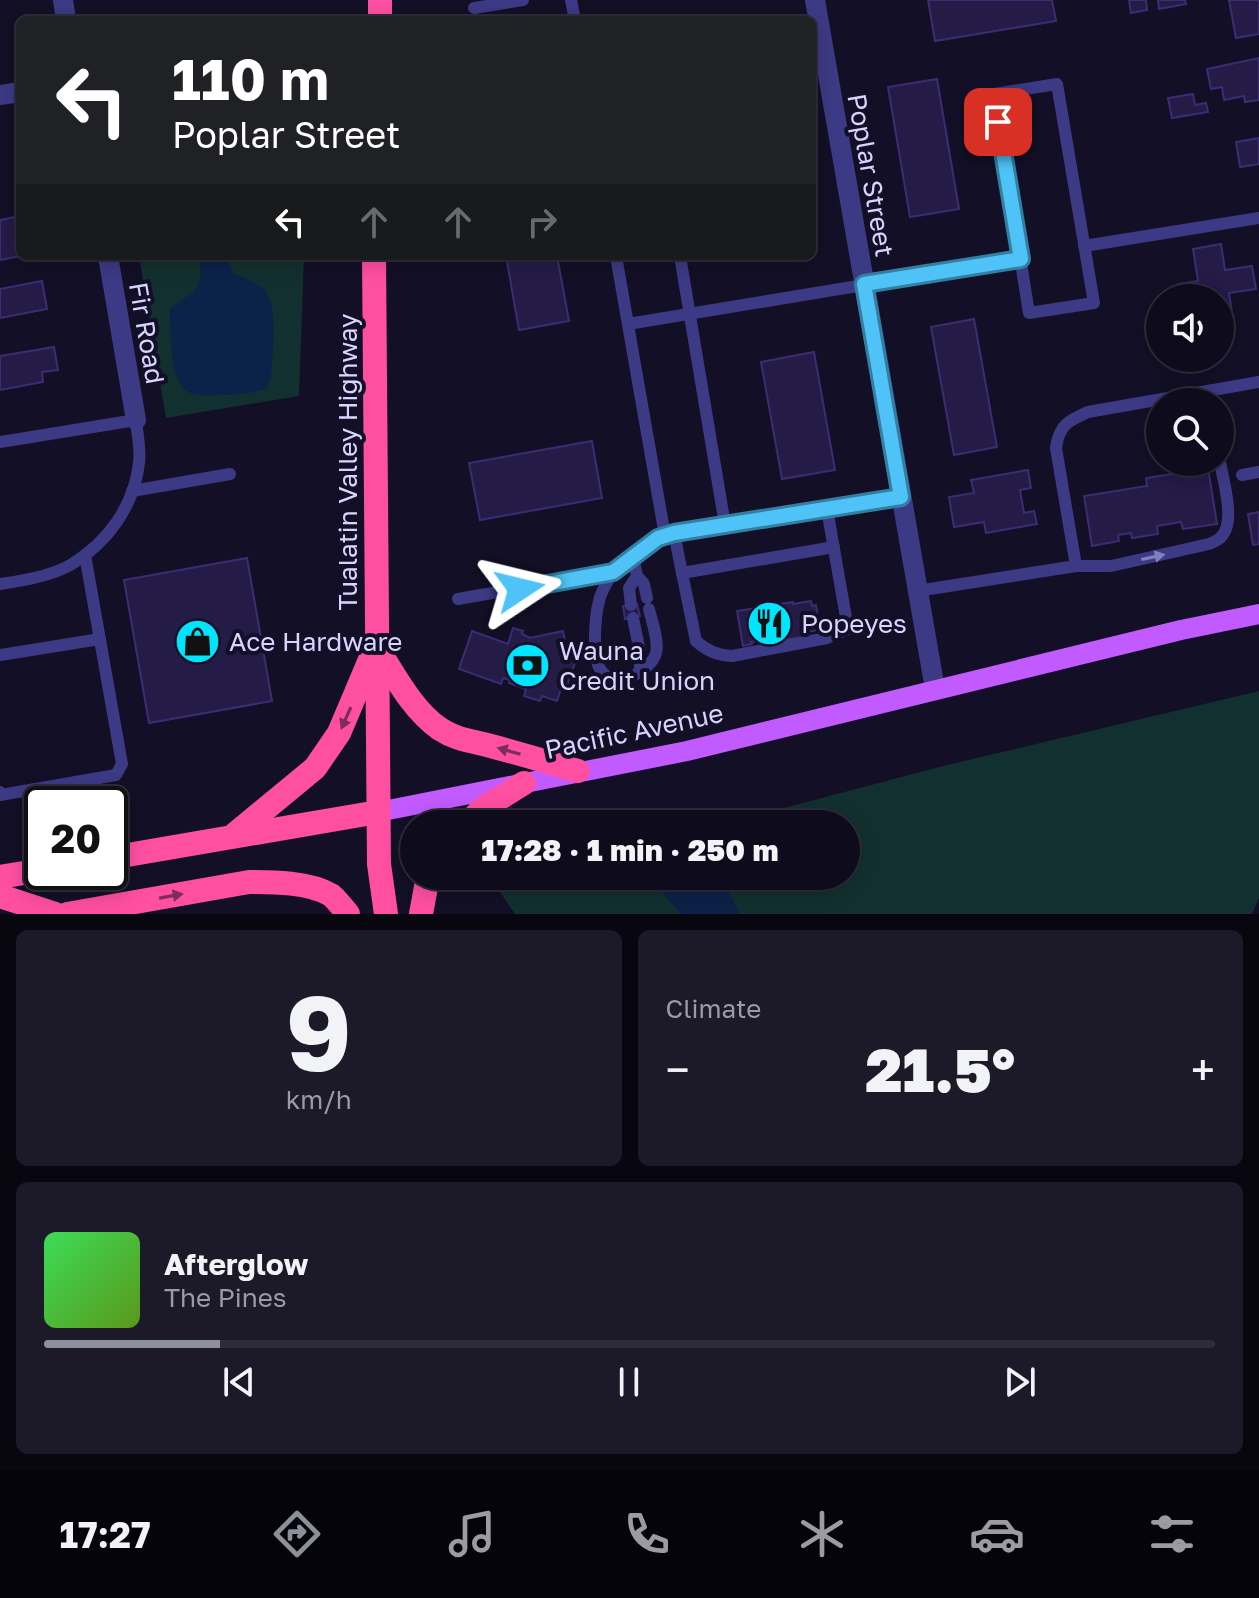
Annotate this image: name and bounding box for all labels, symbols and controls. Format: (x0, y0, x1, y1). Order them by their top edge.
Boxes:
text: 110 m (172, 45, 329, 112)
icon: left (40, 48, 144, 152)
pin (964, 88, 1032, 156)
street label: Poplar Street (841, 91, 901, 259)
icon: arrive (976, 100, 1020, 144)
text: Poplar Street (172, 113, 400, 156)
icon: left (268, 200, 312, 244)
icon: ahead (352, 200, 396, 244)
icon: ahead (436, 200, 480, 244)
icon: right (520, 200, 564, 244)
street label: Fir Road (123, 280, 171, 386)
map controls (1146, 284, 1234, 476)
button: sound (1146, 284, 1234, 372)
street label: Tualatin Valley Highway (332, 313, 363, 611)
button: search (1146, 388, 1234, 476)
position arrow (478, 547, 562, 631)
one-way arrow (1141, 550, 1166, 563)
restaurant icon: Popeyes (746, 599, 794, 647)
place label: Popeyes (801, 608, 907, 639)
shop icon: Ace Hardware (174, 617, 222, 665)
place label: Ace Hardware (229, 626, 402, 657)
place label: Wauna Credit Union (559, 635, 715, 696)
bank icon: Wauna Credit Union (504, 641, 552, 689)
street label: Pacific Avenue (542, 697, 726, 765)
one-way arrow (339, 706, 353, 729)
one-way arrow (497, 745, 522, 757)
speed limit sign: 20 (24, 786, 128, 890)
text: 17:28 · 1 min · 250 m (481, 832, 779, 868)
one-way arrow (159, 889, 184, 901)
text: 9 (286, 969, 352, 1094)
text: Climate (666, 993, 761, 1024)
text: 21.5° (865, 1033, 1015, 1105)
text: − (666, 1043, 690, 1096)
text: + (1191, 1043, 1215, 1096)
text: km/h (286, 1084, 352, 1115)
text: Afterglow (164, 1246, 308, 1282)
text: The Pines (164, 1282, 287, 1313)
icon: previous (217, 1360, 261, 1404)
icon: pause (607, 1360, 651, 1404)
icon: next (998, 1360, 1042, 1404)
icon: directions (269, 1506, 325, 1562)
icon: music (444, 1506, 500, 1562)
icon: phone (619, 1506, 675, 1562)
icon: climate (794, 1506, 850, 1562)
icon: car (969, 1506, 1025, 1562)
icon: filters (1144, 1506, 1200, 1562)
text: 17:27 (59, 1513, 151, 1556)

